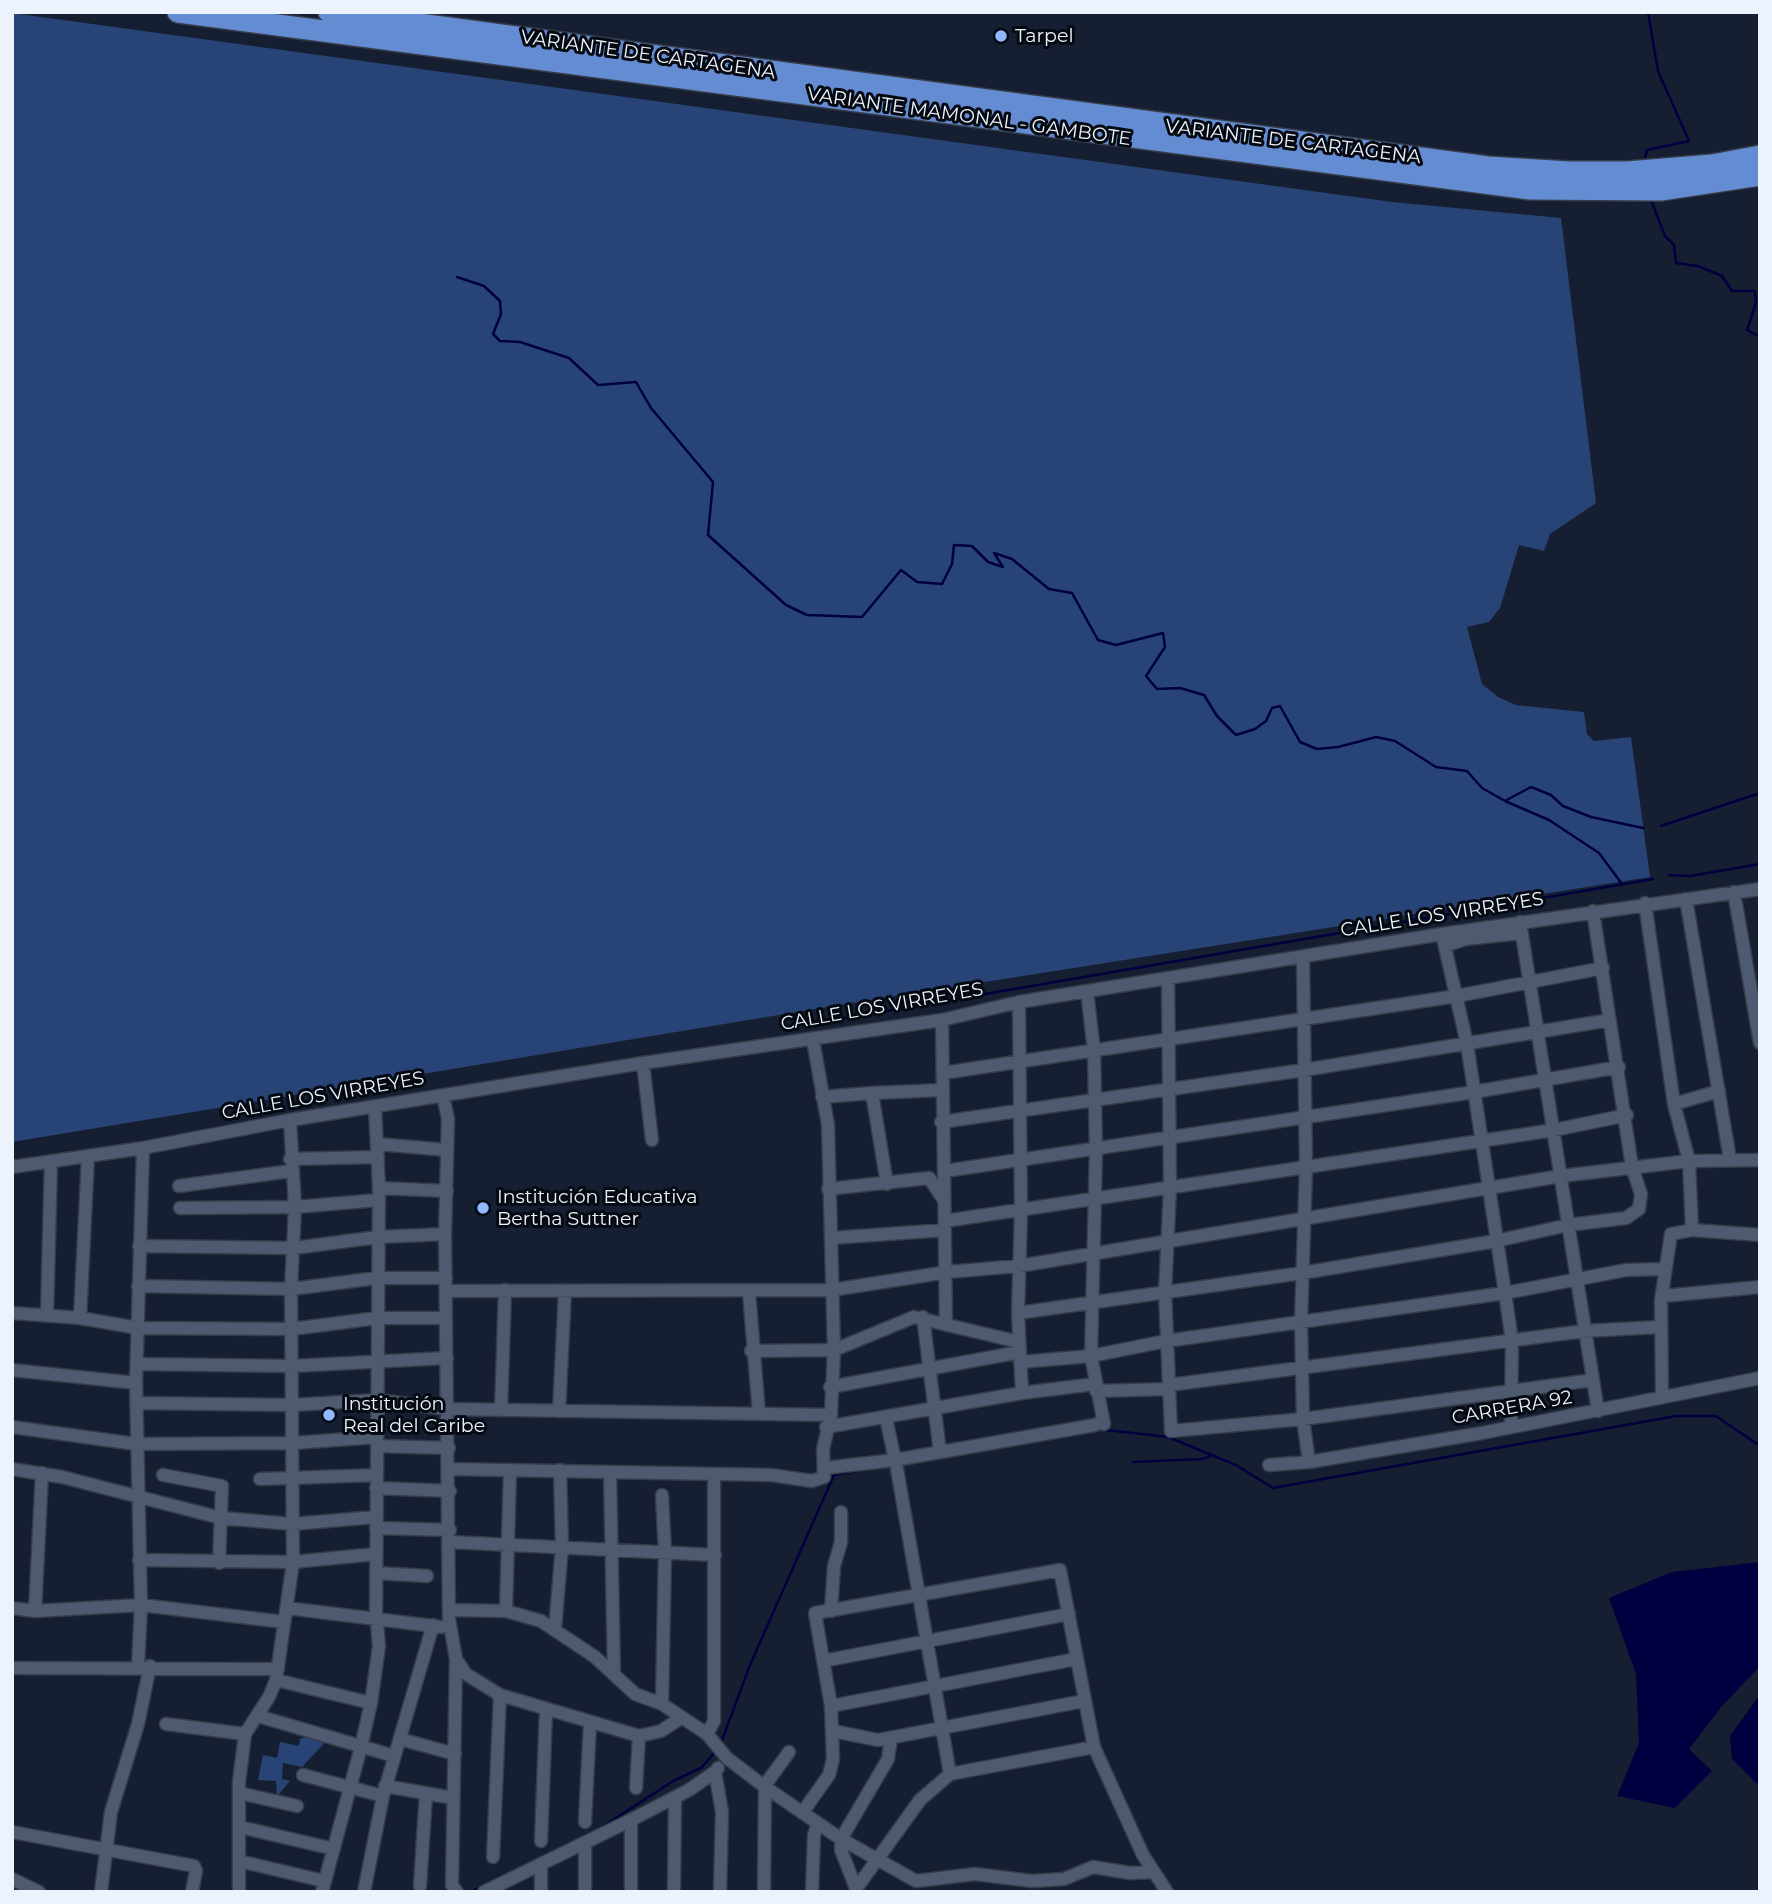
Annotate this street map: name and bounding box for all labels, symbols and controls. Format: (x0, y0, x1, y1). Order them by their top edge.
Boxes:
place label: Tarpel (1015, 25, 1074, 47)
street label: VARIANTE DE CARTAGENA (519, 26, 777, 84)
marker: Tarpel (993, 28, 1009, 44)
street label: VARIANTE MAMONAL - GAMBOTE (806, 83, 1132, 151)
street label: VARIANTE DE CARTAGENA (1164, 115, 1422, 169)
street label: CALLE LOS VIRREYES (1339, 888, 1545, 942)
street label: CALLE LOS VIRREYES (779, 978, 985, 1036)
street label: CALLE LOS VIRREYES (220, 1067, 426, 1125)
place label: Institución Educativa Bertha Suttner (497, 1186, 697, 1230)
marker: Institución Educativa Bertha Suttner (475, 1200, 491, 1216)
street label: CARRERA 92 (1450, 1386, 1574, 1430)
place label: Institución Real del Caribe (343, 1393, 485, 1437)
marker: Institución Real del Caribe (321, 1407, 337, 1423)

